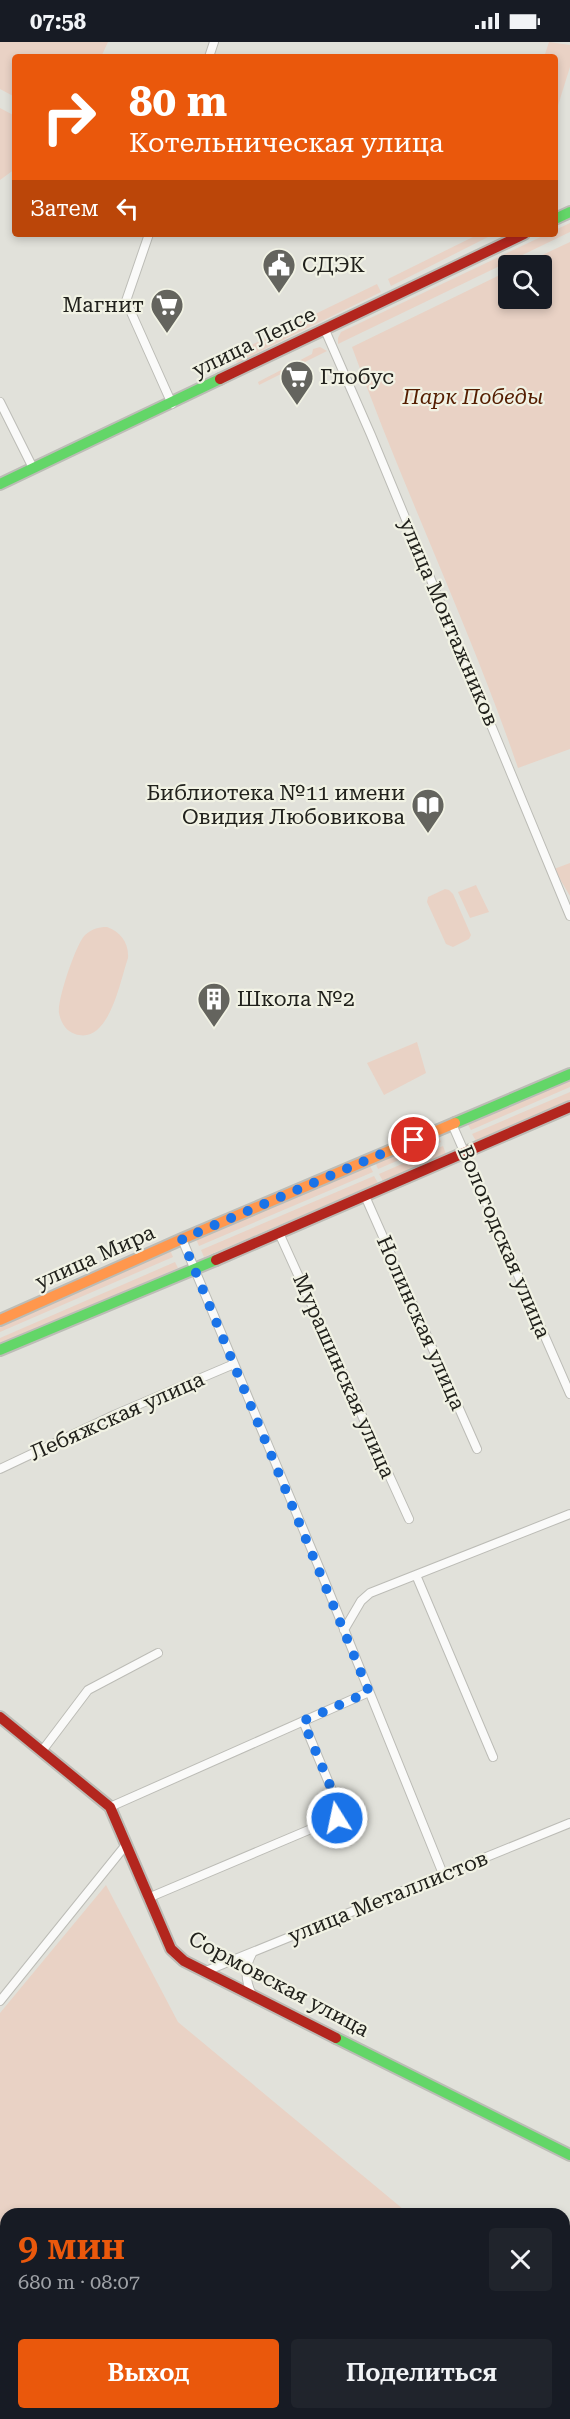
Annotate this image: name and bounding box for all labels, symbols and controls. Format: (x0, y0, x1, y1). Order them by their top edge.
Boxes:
text: 07:58 (30, 9, 86, 34)
text: 80 m (129, 77, 227, 126)
icon: right (30, 78, 108, 156)
text: Котельническая улица (129, 127, 444, 159)
icon: left (111, 192, 144, 225)
text: Затем (30, 196, 99, 221)
public building icon: СДЭК (261, 247, 297, 294)
place label: СДЭК (302, 253, 365, 277)
map controls (498, 255, 552, 309)
button: search (498, 255, 552, 309)
supermarket icon: Магнит (149, 287, 185, 334)
place label: Магнит (62, 293, 144, 317)
street label: улица Лепсе (188, 302, 320, 382)
supermarket icon: Глобус (279, 359, 315, 406)
place label: Глобус (320, 365, 394, 389)
park label: Парк Победы (402, 385, 543, 409)
street label: улица Монтажников (394, 515, 504, 729)
place label: Библиотека №11 имени Овидия Любовикова (147, 781, 406, 829)
library icon: Библиотека №11 имени Овидия Любовикова (410, 787, 446, 834)
building icon: Школа №2 (196, 981, 232, 1028)
place label: Школа №2 (237, 987, 355, 1011)
pin (388, 1114, 439, 1165)
icon: arrive (397, 1123, 430, 1156)
street label: Вологодская улица (453, 1142, 556, 1342)
street label: улица Мира (31, 1220, 159, 1294)
street label: Нолинская улица (372, 1232, 470, 1414)
street label: Мурашинская улица (288, 1270, 400, 1483)
street label: Лебяжская улица (26, 1366, 209, 1465)
position arrow (305, 1786, 369, 1850)
street label: улица Металлистов (285, 1846, 491, 1948)
street label: Сормовская улица (185, 1926, 374, 2042)
text: 9 мин (18, 2226, 125, 2268)
button: close (489, 2228, 552, 2291)
text: 680 m · 08:07 (18, 2270, 140, 2294)
button: Выход (18, 2339, 279, 2408)
button: Поделиться (291, 2339, 552, 2408)

